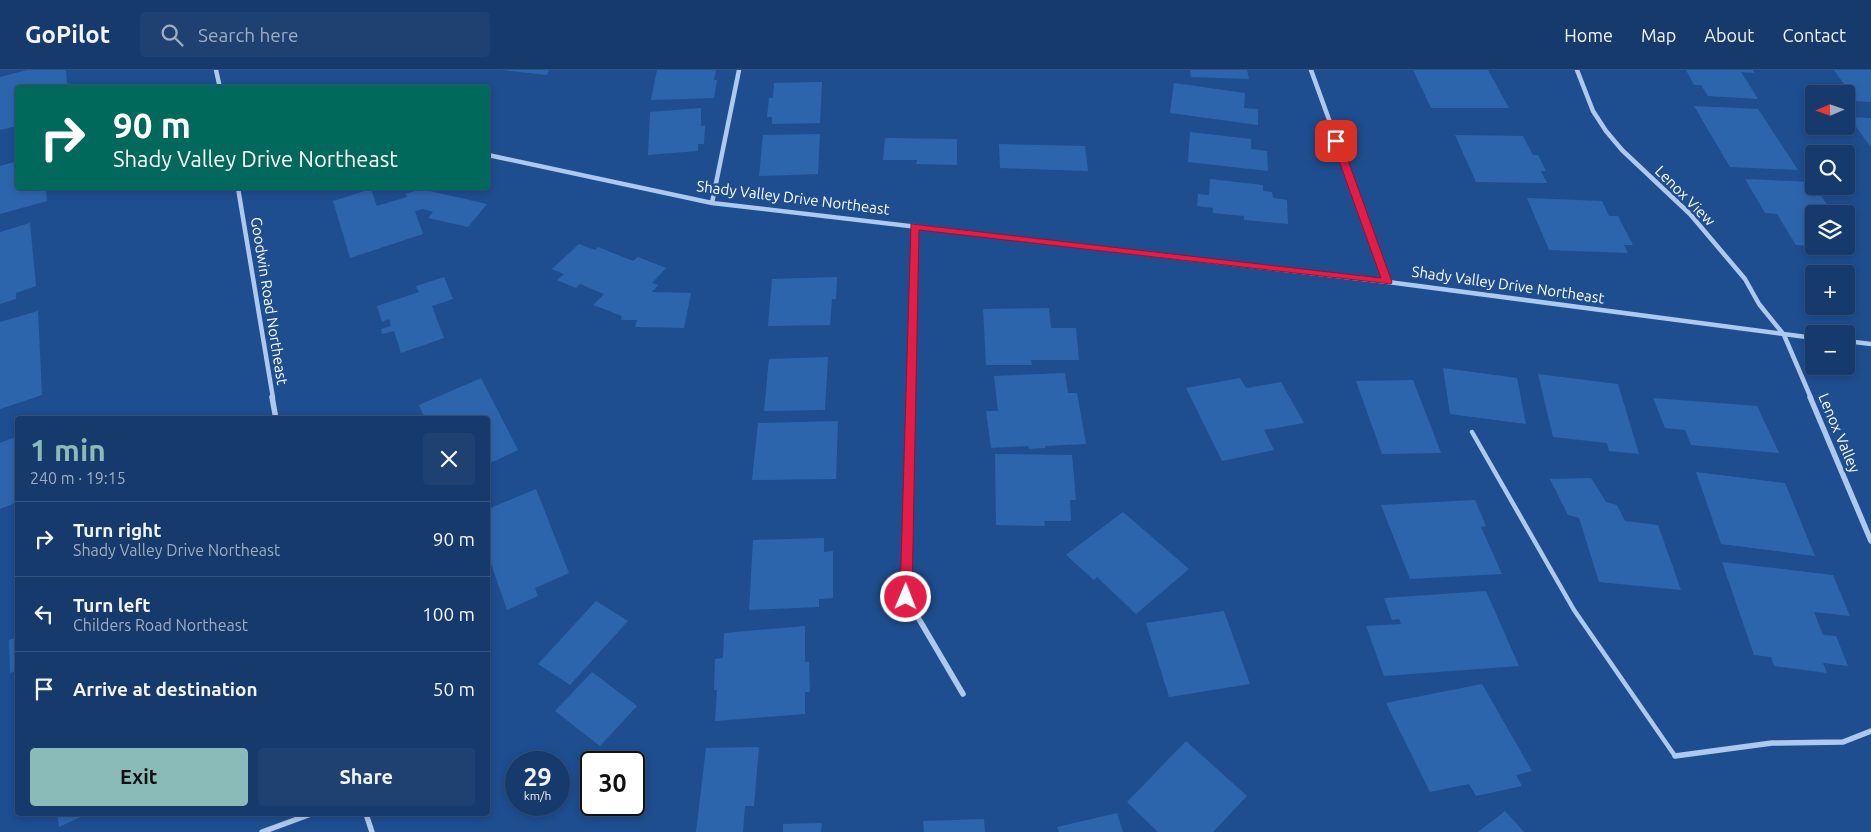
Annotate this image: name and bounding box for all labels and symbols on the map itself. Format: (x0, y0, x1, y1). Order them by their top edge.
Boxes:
north arrow (1805, 85, 1855, 135)
pin (1315, 120, 1357, 162)
street label: Lenox View (1652, 162, 1719, 229)
street label: Shady Valley Drive Northeast (696, 177, 891, 218)
street label: Goodwin Road Northeast (248, 216, 291, 386)
street label: Shady Valley Drive Northeast (1411, 263, 1606, 306)
street label: Lenox Valley (1815, 391, 1864, 475)
position arrow (879, 570, 931, 622)
speed limit sign: 30 (580, 751, 645, 816)

